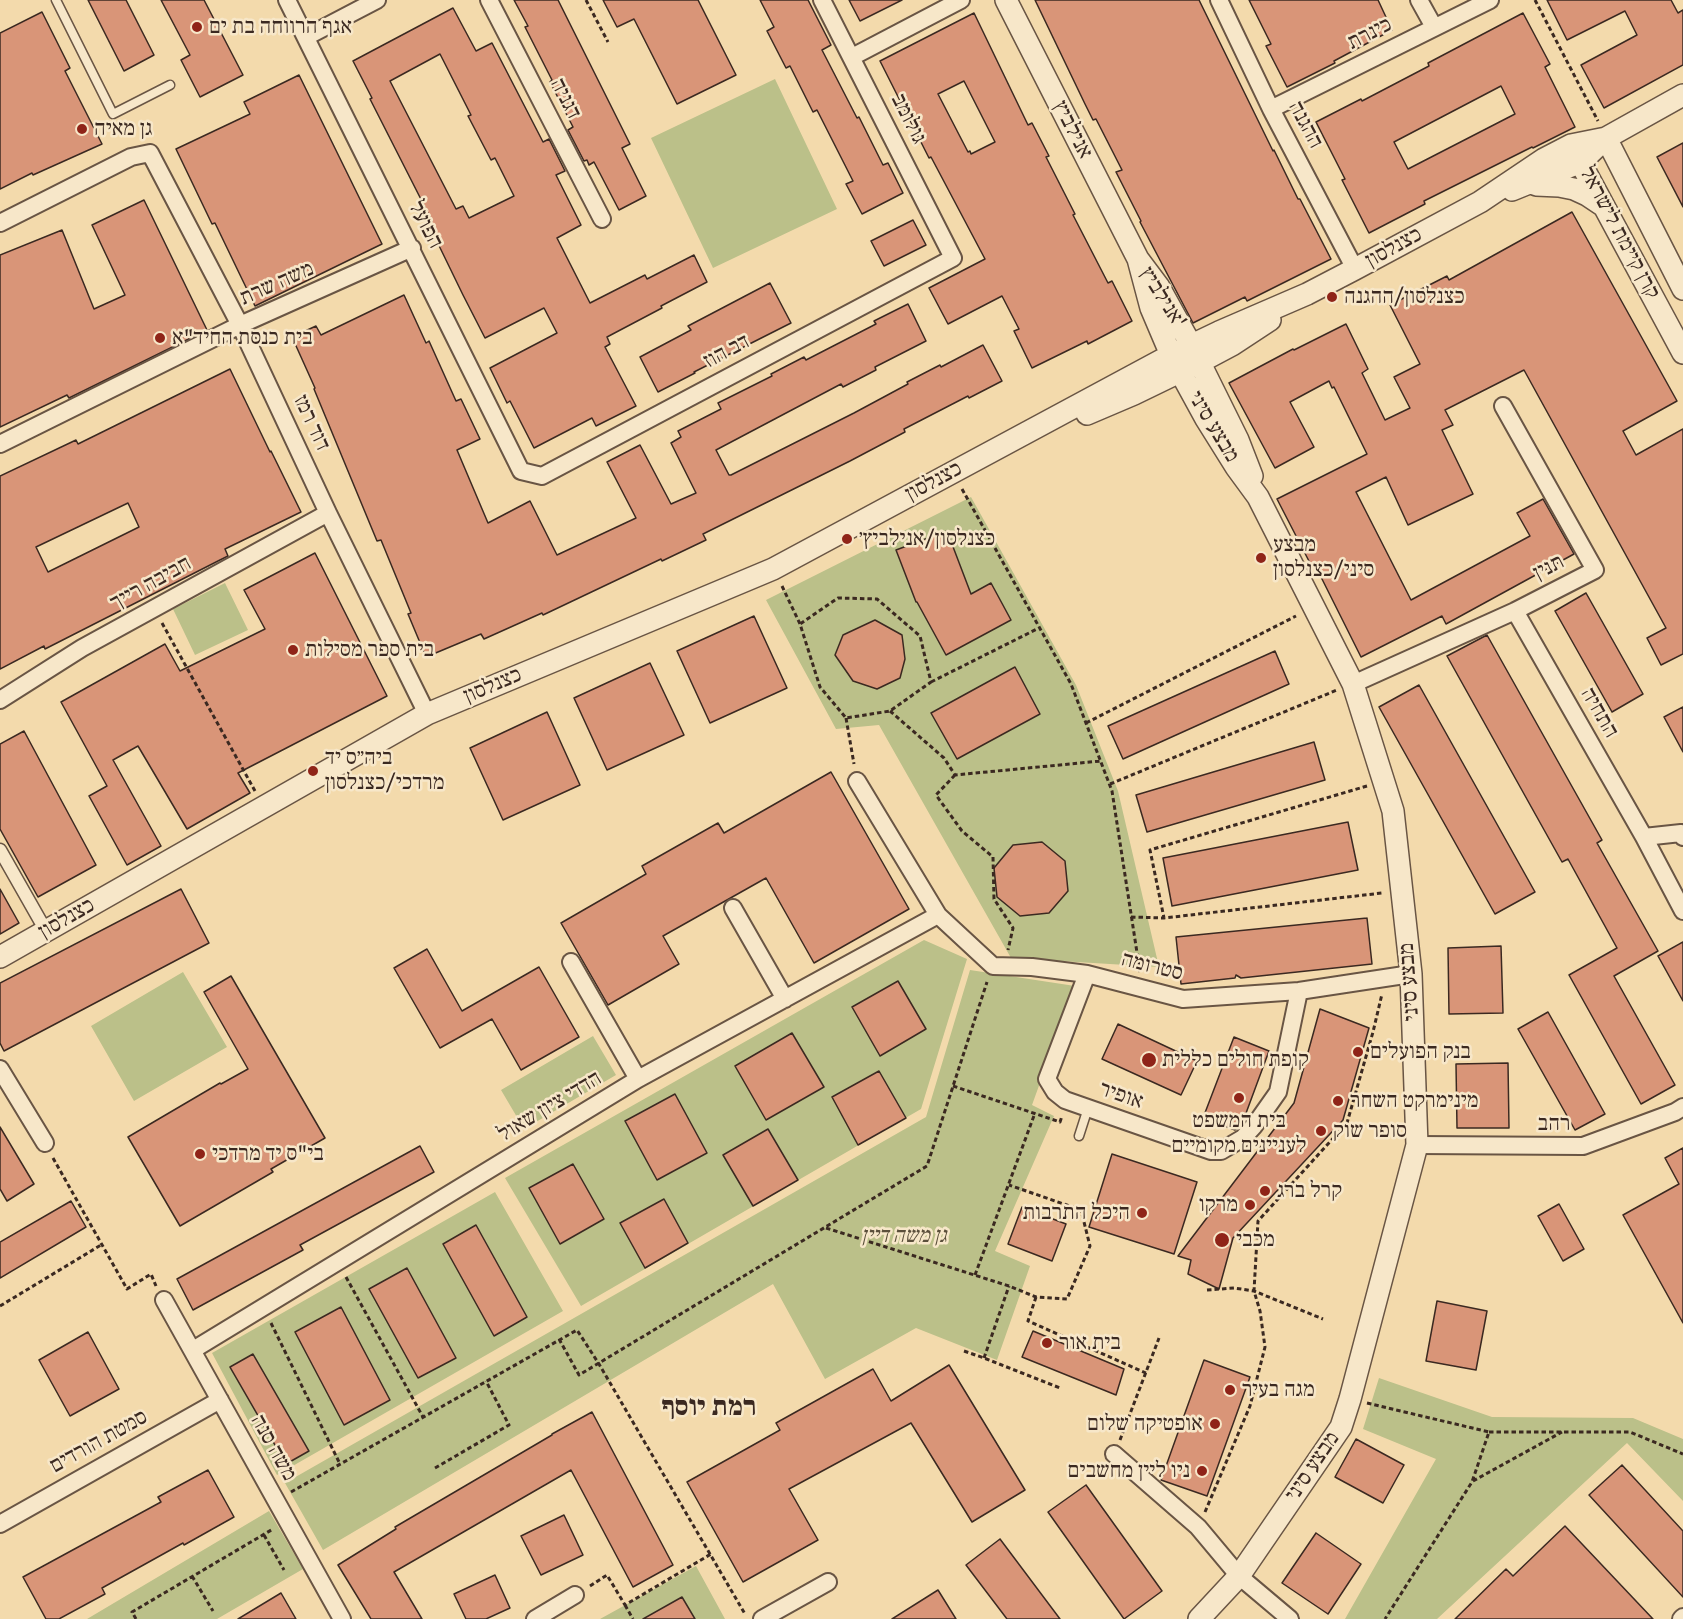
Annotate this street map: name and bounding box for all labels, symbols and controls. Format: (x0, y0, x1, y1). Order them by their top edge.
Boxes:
street label: כינרת (1343, 12, 1397, 56)
place label: אגף הרווחה בת ים (209, 14, 352, 40)
marker: אגף הרווחה בת ים (190, 20, 204, 34)
street label: דגניה (544, 74, 586, 124)
street label: גולומב (884, 90, 932, 148)
street label: אנילביץ (1046, 96, 1098, 164)
street label: ההגנה (1282, 97, 1328, 153)
place label: גן מאיה (94, 116, 153, 142)
marker: גן מאיה (75, 122, 89, 136)
street label: קרן קיימת לישראל (1573, 162, 1665, 304)
street label: הפועל (402, 197, 448, 253)
street label: כצנלסון (1361, 222, 1427, 274)
street label: משה שרת (236, 256, 318, 312)
street label: אנילביץ' (1133, 262, 1191, 334)
place label: כצנלסון/ההגנה (1344, 284, 1465, 310)
marker: כצנלסון/ההגנה (1325, 290, 1339, 304)
place label: בית כנסת החיד"א (172, 325, 313, 351)
street label: דב הוז (699, 329, 755, 375)
marker: בית כנסת החיד"א (153, 331, 167, 345)
street label: מבצע סיני (1181, 387, 1245, 467)
street label: דוד רמז (287, 391, 335, 455)
street label: כצנלסון (901, 456, 967, 508)
place label: כצנלסון/אנילביץ׳ (859, 526, 995, 552)
marker: כצנלסון/אנילביץ׳ (840, 532, 854, 546)
place label: מבצע סיני/כצנלסון (1273, 532, 1374, 584)
street label: תנין (1529, 549, 1569, 587)
street label: חביבה רייך (106, 551, 196, 617)
marker: מבצע סיני/כצנלסון (1254, 551, 1268, 565)
place label: בית ספר מסילות (305, 637, 434, 663)
marker: בית ספר מסילות (286, 643, 300, 657)
street label: כצנלסון (460, 662, 526, 710)
street label: התחיה (1574, 683, 1624, 743)
place label: ביה״ס יד מרדכי/כצנלסון (325, 745, 444, 796)
marker: ביה״ס יד מרדכי/כצנלסון (306, 764, 320, 778)
street label: כצנלסון (34, 892, 100, 946)
street label: מבצע סיני (1394, 942, 1426, 1022)
street label: סטרומה (1118, 947, 1186, 987)
place label: בנק הפועלים (1370, 1039, 1471, 1065)
marker: בנק הפועלים (1351, 1045, 1365, 1059)
place label: קופת חולים כללית (1162, 1047, 1309, 1073)
marker: קופת חולים כללית (1140, 1051, 1158, 1069)
street label: הדדי ציון שאול (493, 1066, 607, 1148)
street label: אופיר (1095, 1076, 1147, 1116)
place label: מינימרקט השחר (1350, 1088, 1479, 1114)
marker: בית המשפט לעניינים מקומיים (1232, 1091, 1246, 1105)
marker: מינימרקט השחר (1331, 1094, 1345, 1108)
place label: בית המשפט לעניינים מקומיים (1171, 1108, 1307, 1160)
street label: רהב (1538, 1111, 1570, 1137)
place label: סופר שוק (1333, 1118, 1407, 1144)
marker: סופר שוק (1314, 1124, 1328, 1138)
place label: בי"ס יד מרדכי (212, 1141, 324, 1167)
marker: בי"ס יד מרדכי (193, 1147, 207, 1161)
place label: קרל ברג (1277, 1178, 1342, 1204)
marker: קרל ברג (1258, 1184, 1272, 1198)
place label: מרקו (1199, 1192, 1238, 1218)
marker: מרקו (1243, 1198, 1257, 1212)
place label: היכל התרבות (1023, 1200, 1130, 1226)
marker: היכל התרבות (1135, 1206, 1149, 1220)
park label: גן משה דיין (861, 1223, 947, 1249)
place label: מכבי (1236, 1227, 1275, 1253)
marker: מכבי (1213, 1231, 1231, 1249)
place label: בית אור (1059, 1330, 1121, 1356)
marker: בית אור (1040, 1336, 1054, 1350)
place label: מגה בעיר (1242, 1377, 1315, 1403)
marker: מגה בעיר (1223, 1383, 1237, 1397)
district label: רמת יוסף (661, 1391, 757, 1425)
street label: סמטת הורדים (45, 1404, 153, 1480)
street label: משה סנה (244, 1410, 302, 1486)
place label: אופטיקה שלום (1087, 1411, 1203, 1437)
marker: אופטיקה שלום (1208, 1417, 1222, 1431)
street label: מבצע סיני (1280, 1427, 1346, 1507)
place label: ניו ליין מחשבים (1068, 1458, 1190, 1484)
marker: ניו ליין מחשבים (1195, 1464, 1209, 1478)

